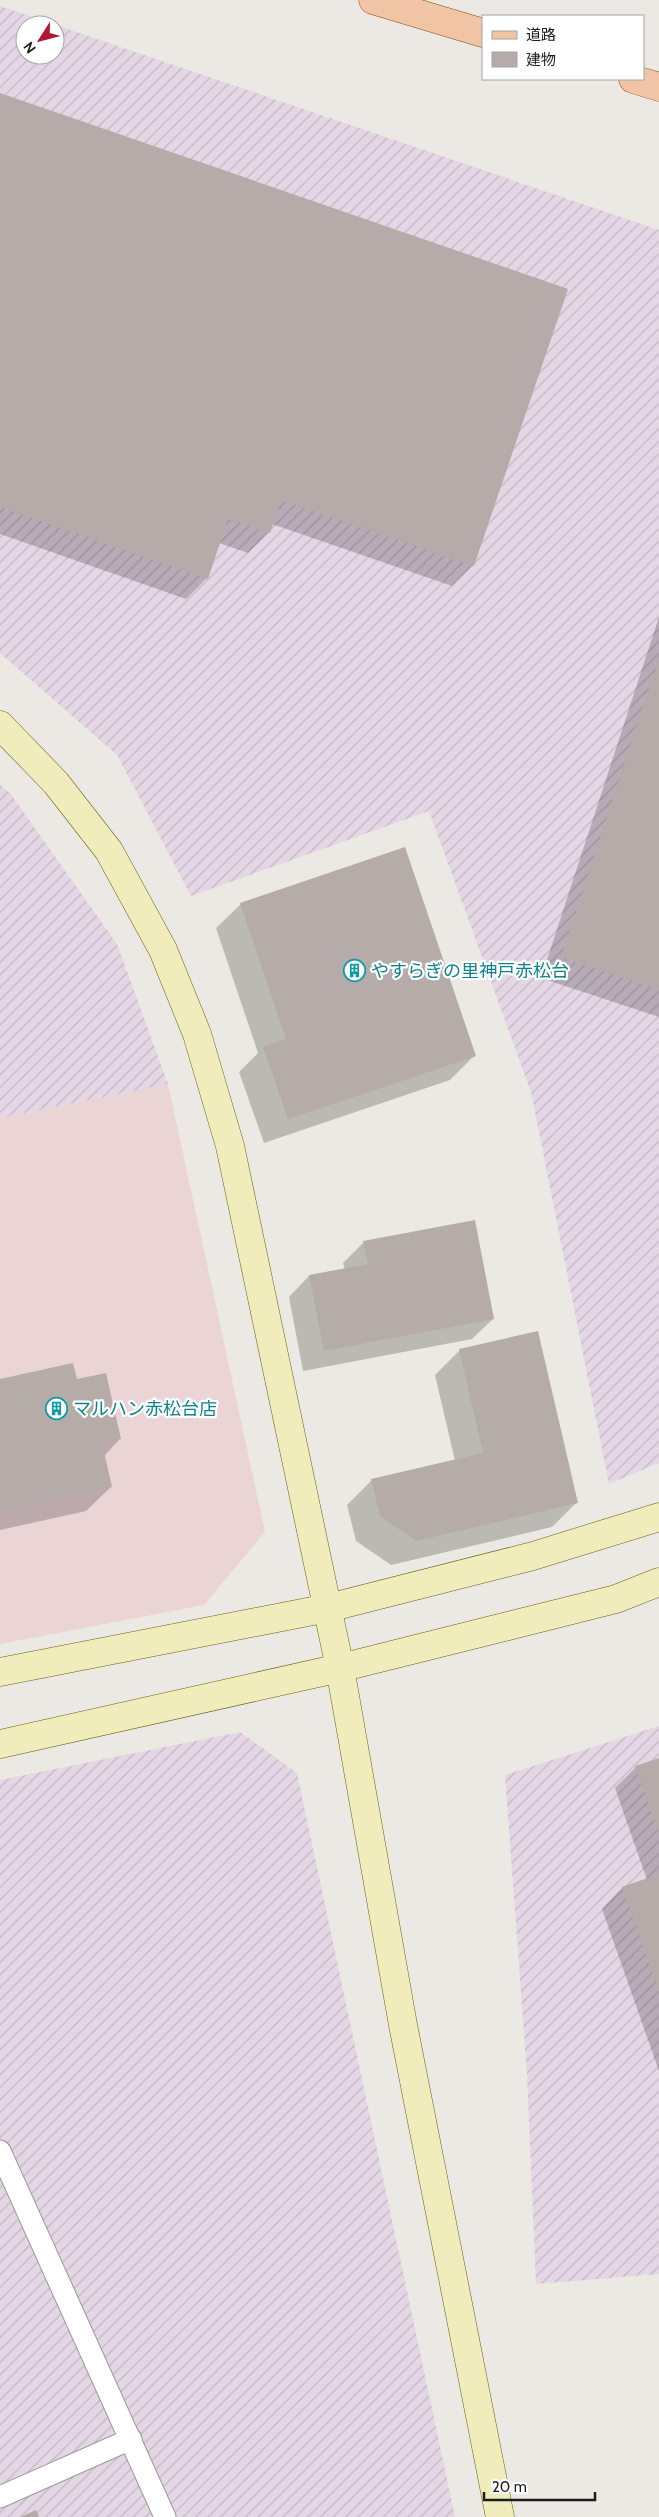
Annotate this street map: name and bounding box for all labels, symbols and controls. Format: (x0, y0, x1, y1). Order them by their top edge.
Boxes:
north arrow (15, 15, 65, 65)
legend (482, 15, 644, 80)
text: 道路 (526, 26, 556, 44)
text: N (19, 38, 40, 57)
text: 建物 (526, 51, 556, 69)
building icon: やすらぎの里神戸赤松台 (343, 959, 367, 983)
place label: やすらぎの里神戸赤松台 (371, 960, 569, 982)
building icon: マルハン赤松台店 (45, 1397, 69, 1421)
place label: マルハン赤松台店 (73, 1398, 217, 1420)
scale bar (484, 2470, 595, 2502)
text: 20 m (492, 2478, 527, 2496)

